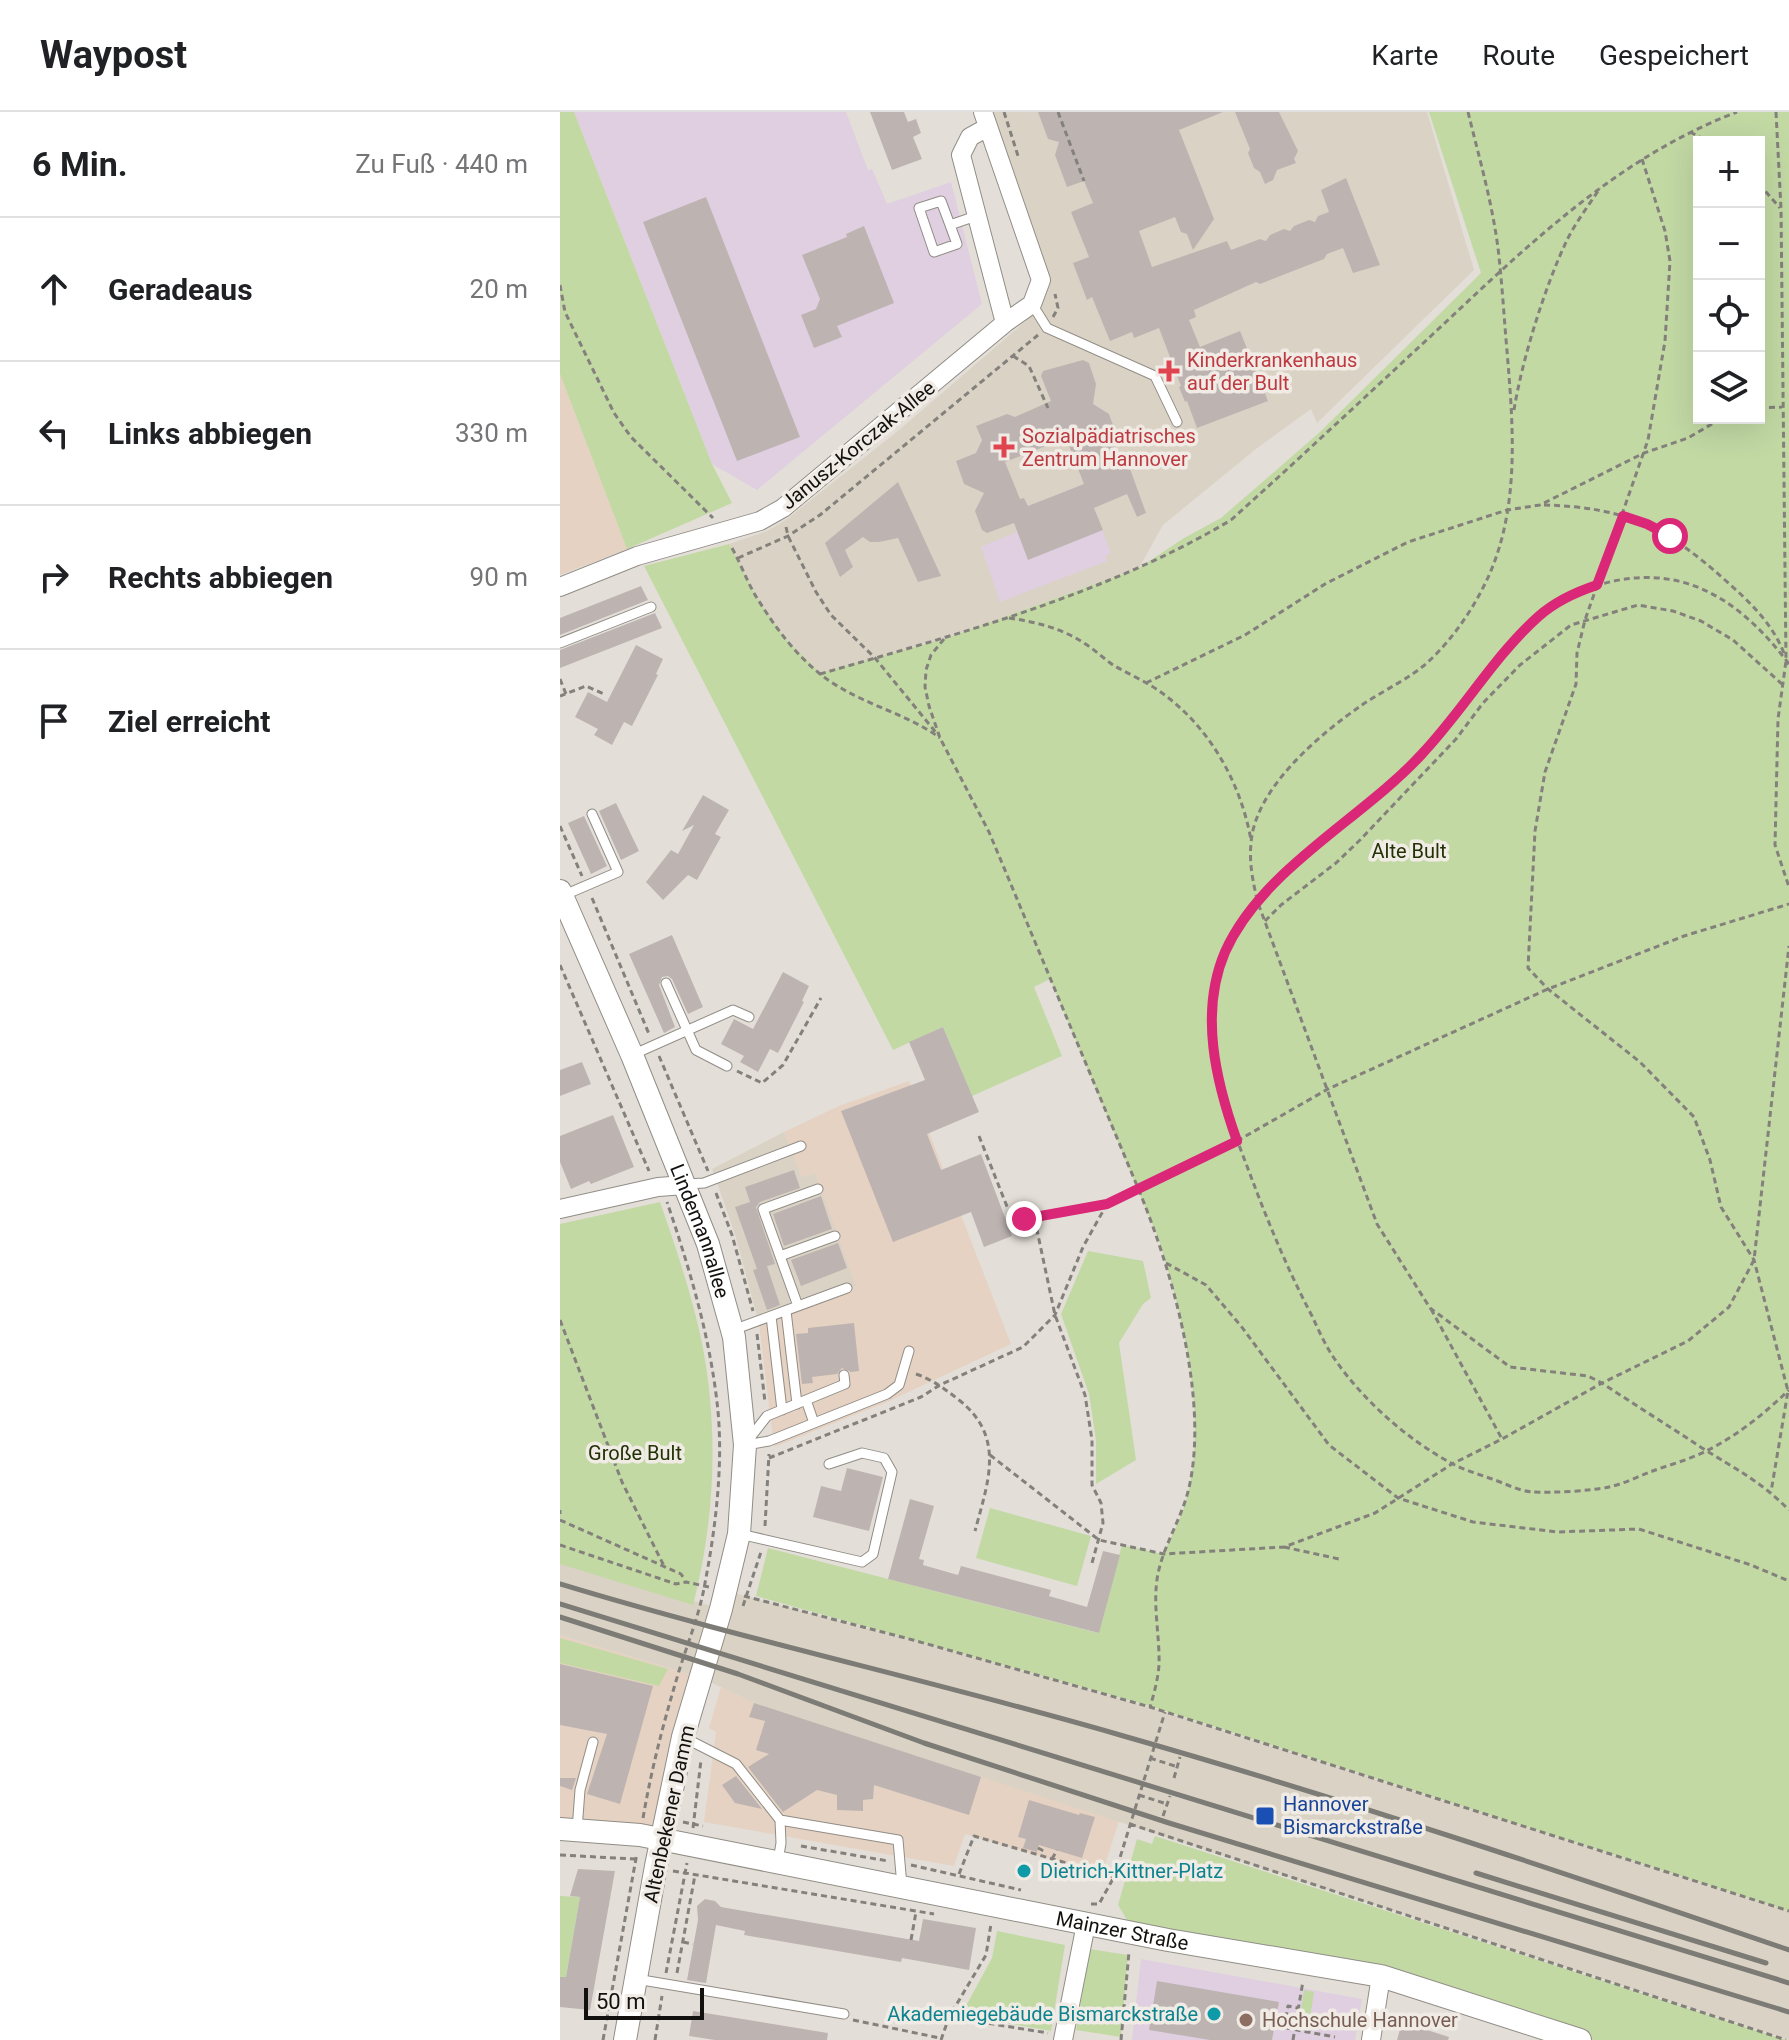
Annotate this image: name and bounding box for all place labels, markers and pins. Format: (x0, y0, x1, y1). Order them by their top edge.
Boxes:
place label: Kinderkrankenhaus auf der Bult (1187, 348, 1357, 395)
marker: Kinderkrankenhaus auf der Bult (1158, 360, 1180, 382)
place label: Sozialpädiatrisches Zentrum Hannover (1022, 424, 1196, 471)
marker: Sozialpädiatrisches Zentrum Hannover (993, 436, 1015, 458)
place label: Hannover Bismarckstraße (1283, 1792, 1423, 1839)
marker: Hannover Bismarckstraße (1254, 1805, 1276, 1827)
place label: Dietrich-Kittner-Platz (1040, 1859, 1223, 1883)
marker: Dietrich-Kittner-Platz (1015, 1862, 1033, 1880)
place label: Akademiegebäude Bismarckstraße (887, 2002, 1198, 2026)
marker: Akademiegebäude Bismarckstraße (1205, 2005, 1223, 2023)
place label: Hochschule Hannover (1262, 2008, 1458, 2032)
marker: Hochschule Hannover (1237, 2011, 1255, 2029)

